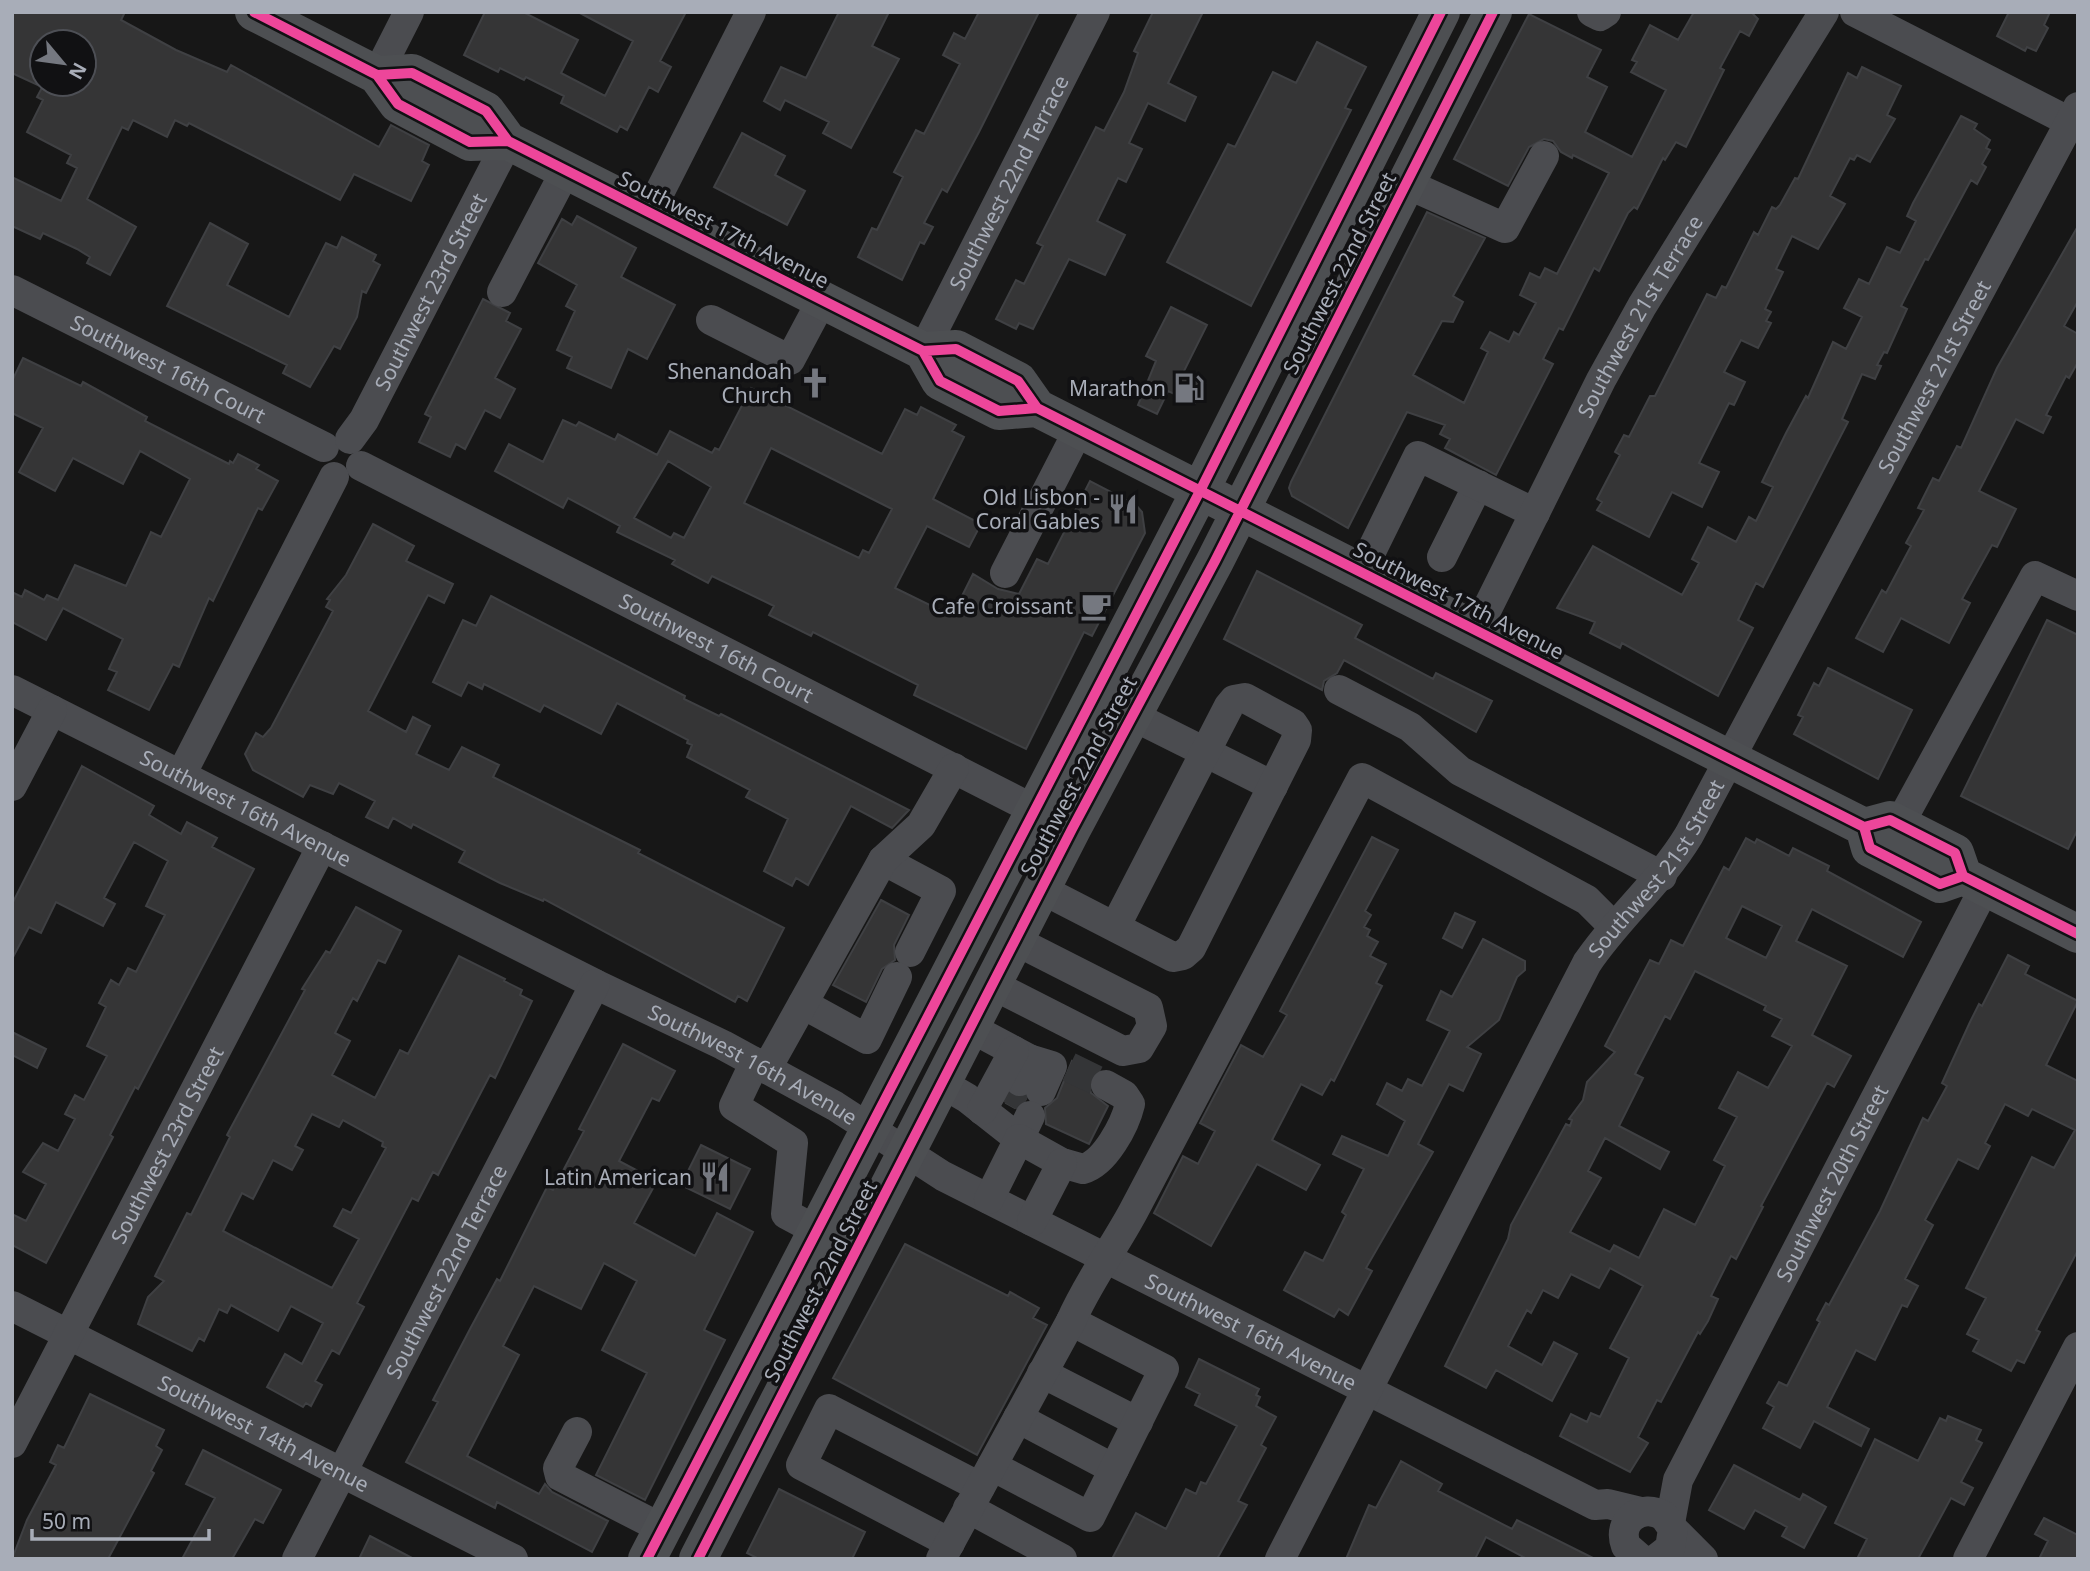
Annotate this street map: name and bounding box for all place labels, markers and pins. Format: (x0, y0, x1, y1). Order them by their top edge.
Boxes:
place label: Shenandoah Church (668, 357, 792, 409)
church icon: Shenandoah Church (798, 366, 832, 400)
fuel station icon: Marathon (1172, 371, 1206, 405)
place label: Marathon (1069, 374, 1166, 402)
place label: Old Lisbon - Coral Gables (976, 483, 1100, 535)
restaurant icon: Old Lisbon - Coral Gables (1106, 492, 1140, 526)
cafe icon: Cafe Croissant (1079, 589, 1113, 623)
place label: Cafe Croissant (931, 592, 1073, 620)
restaurant icon: Latin American (698, 1160, 732, 1194)
place label: Latin American (544, 1163, 692, 1191)

